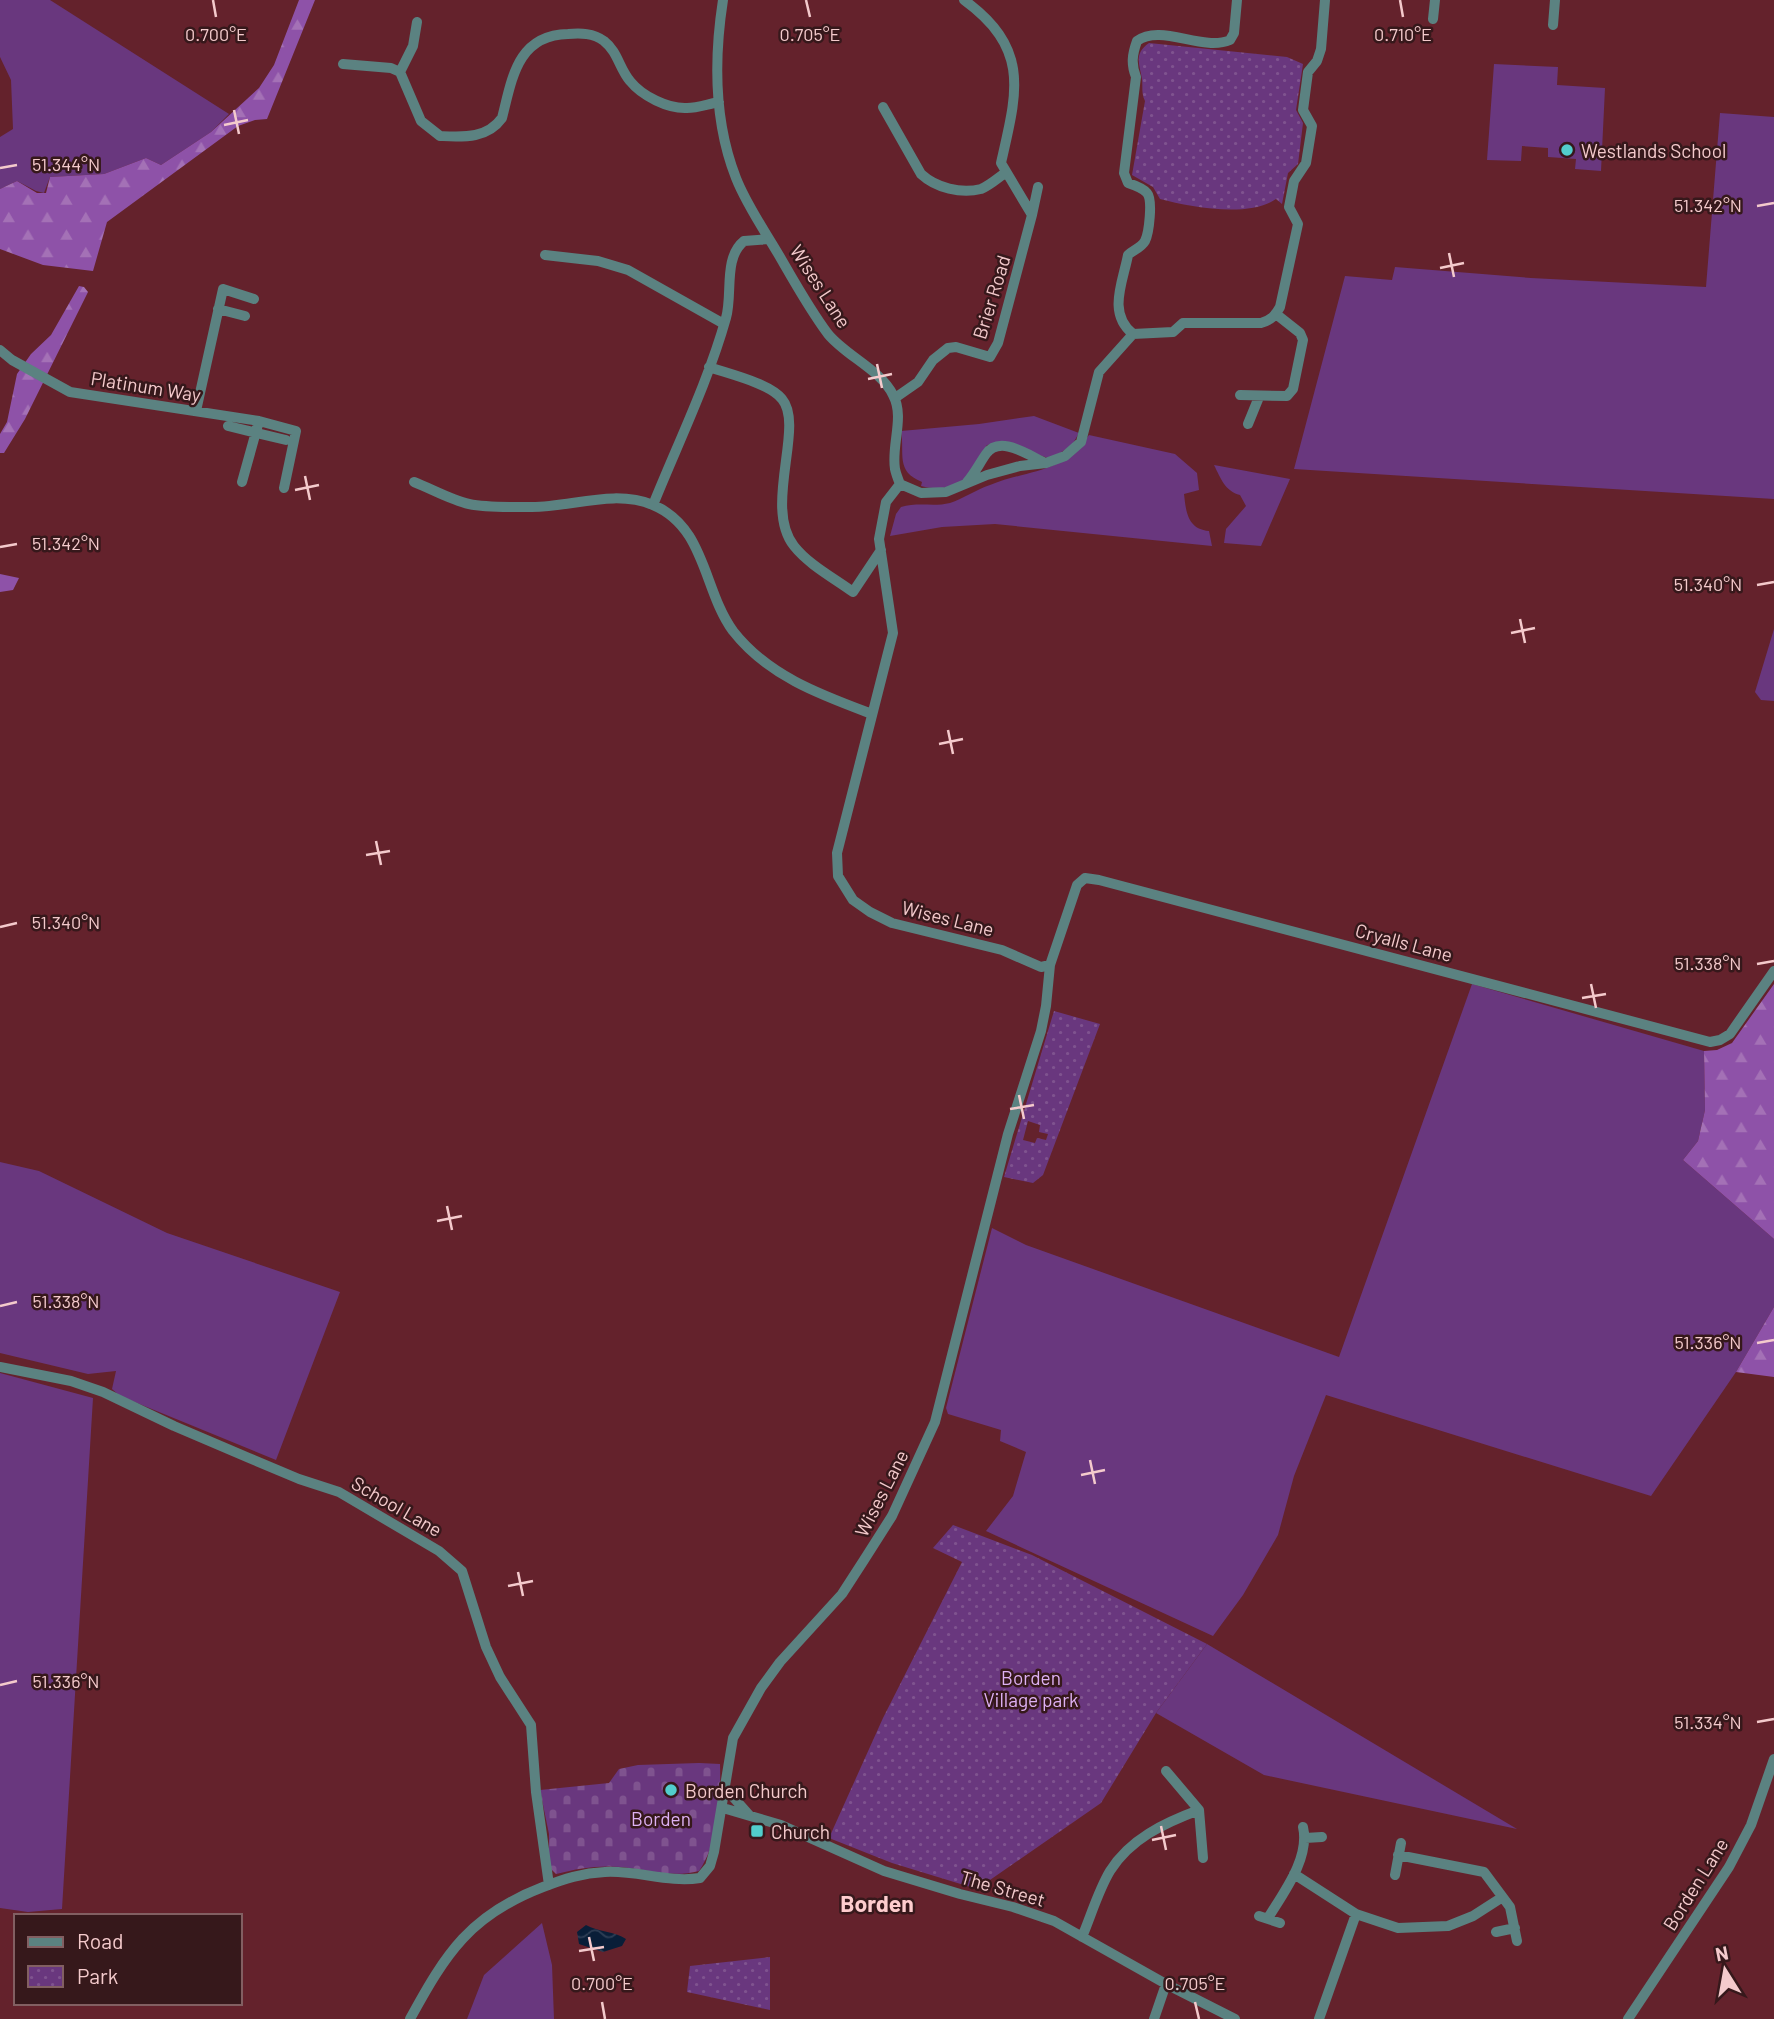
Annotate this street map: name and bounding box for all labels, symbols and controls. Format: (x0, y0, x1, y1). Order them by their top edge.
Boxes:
text: 0.700°E (185, 23, 247, 45)
text: 0.705°E (780, 23, 840, 45)
text: 0.710°E (1374, 23, 1432, 45)
place label: Westlands School (1581, 139, 1726, 162)
marker: Westlands School (1559, 142, 1575, 158)
text: 51.344°N (32, 153, 100, 175)
text: 51.342°N (1674, 194, 1742, 216)
street label: Wises Lane (786, 240, 856, 332)
street label: Brier Road (967, 252, 1015, 342)
street label: Platinum Way (89, 366, 203, 406)
text: 51.342°N (32, 532, 100, 554)
text: 51.340°N (1674, 573, 1742, 595)
street label: Wises Lane (899, 895, 997, 941)
text: 51.340°N (32, 911, 100, 933)
street label: Cryalls Lane (1353, 918, 1455, 966)
text: 51.338°N (1675, 952, 1742, 974)
text: 51.338°N (33, 1290, 100, 1312)
text: 51.336°N (1675, 1331, 1741, 1353)
street label: Wises Lane (849, 1446, 913, 1540)
street label: School Lane (348, 1471, 446, 1541)
park label: Borden Village park (983, 1666, 1079, 1711)
text: 51.336°N (33, 1670, 99, 1692)
text: 51.334°N (1674, 1711, 1742, 1733)
place label: Borden Church (685, 1779, 808, 1802)
marker: Borden Church (663, 1782, 679, 1798)
park label: Borden (631, 1807, 691, 1830)
place label: Church (771, 1820, 830, 1843)
marker: Church (749, 1823, 765, 1839)
street label: Borden Lane (1658, 1834, 1732, 1934)
street label: The Street (958, 1865, 1048, 1911)
district label: Borden (840, 1889, 914, 1917)
legend (14, 1914, 242, 2005)
text: Road (77, 1928, 123, 1953)
north arrow (1690, 1935, 1760, 2005)
text: N (1713, 1940, 1730, 1965)
text: Park (77, 1963, 118, 1988)
text: 0.700°E (571, 1972, 633, 1994)
text: 0.705°E (1165, 1972, 1225, 1994)

